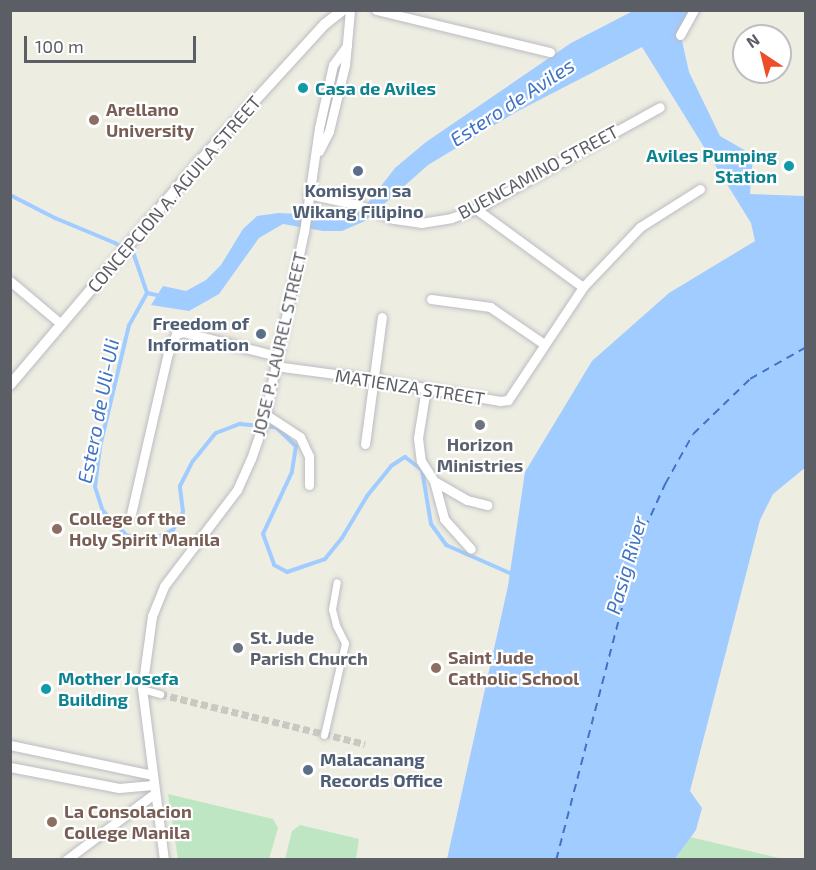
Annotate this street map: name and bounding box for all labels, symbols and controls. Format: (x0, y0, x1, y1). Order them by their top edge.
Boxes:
scale bar (27, 24, 200, 62)
north arrow (732, 24, 792, 84)
text: N (742, 29, 763, 52)
text: 100 m (35, 35, 84, 57)
water label: Estero de Aviles (445, 53, 579, 151)
place label: Casa de Aviles (315, 77, 436, 99)
marker: Casa de Aviles (296, 81, 310, 95)
street label: CONCEPCION A. AGUILA STREET (82, 91, 266, 297)
place label: Arellano University (106, 99, 194, 142)
marker: Arellano University (87, 113, 101, 127)
street label: BUENCAMINO STREET (454, 120, 622, 224)
place label: Aviles Pumping Station (646, 145, 777, 188)
marker: Aviles Pumping Station (782, 159, 796, 173)
marker: Komisyon sa Wikang Filipino (351, 164, 365, 178)
place label: Komisyon sa Wikang Filipino (292, 180, 424, 222)
street label: JOSE P. LAUREL STREET (247, 250, 311, 438)
place label: Freedom of Information (148, 313, 249, 356)
marker: Freedom of Information (254, 327, 268, 341)
water label: Estero de Uli-Uli (72, 337, 124, 485)
street label: MATIENZA STREET (333, 364, 487, 410)
marker: Horizon Ministries (473, 418, 487, 432)
place label: Horizon Ministries (437, 434, 523, 476)
place label: College of the Holy Spirit Manila (69, 508, 221, 550)
water label: Pasig River (601, 513, 651, 617)
marker: College of the Holy Spirit Manila (50, 522, 64, 536)
place label: St. Jude Parish Church (250, 627, 368, 670)
marker: St. Jude Parish Church (231, 641, 245, 655)
place label: Saint Jude Catholic School (448, 647, 579, 690)
marker: Saint Jude Catholic School (429, 661, 443, 675)
place label: Mother Josefa Building (58, 668, 179, 710)
marker: Mother Josefa Building (39, 682, 53, 696)
place label: Malacanang Records Office (320, 749, 443, 792)
marker: Malacanang Records Office (301, 763, 315, 777)
place label: La Consolacion College Manila (64, 801, 192, 844)
marker: La Consolacion College Manila (45, 815, 59, 829)

